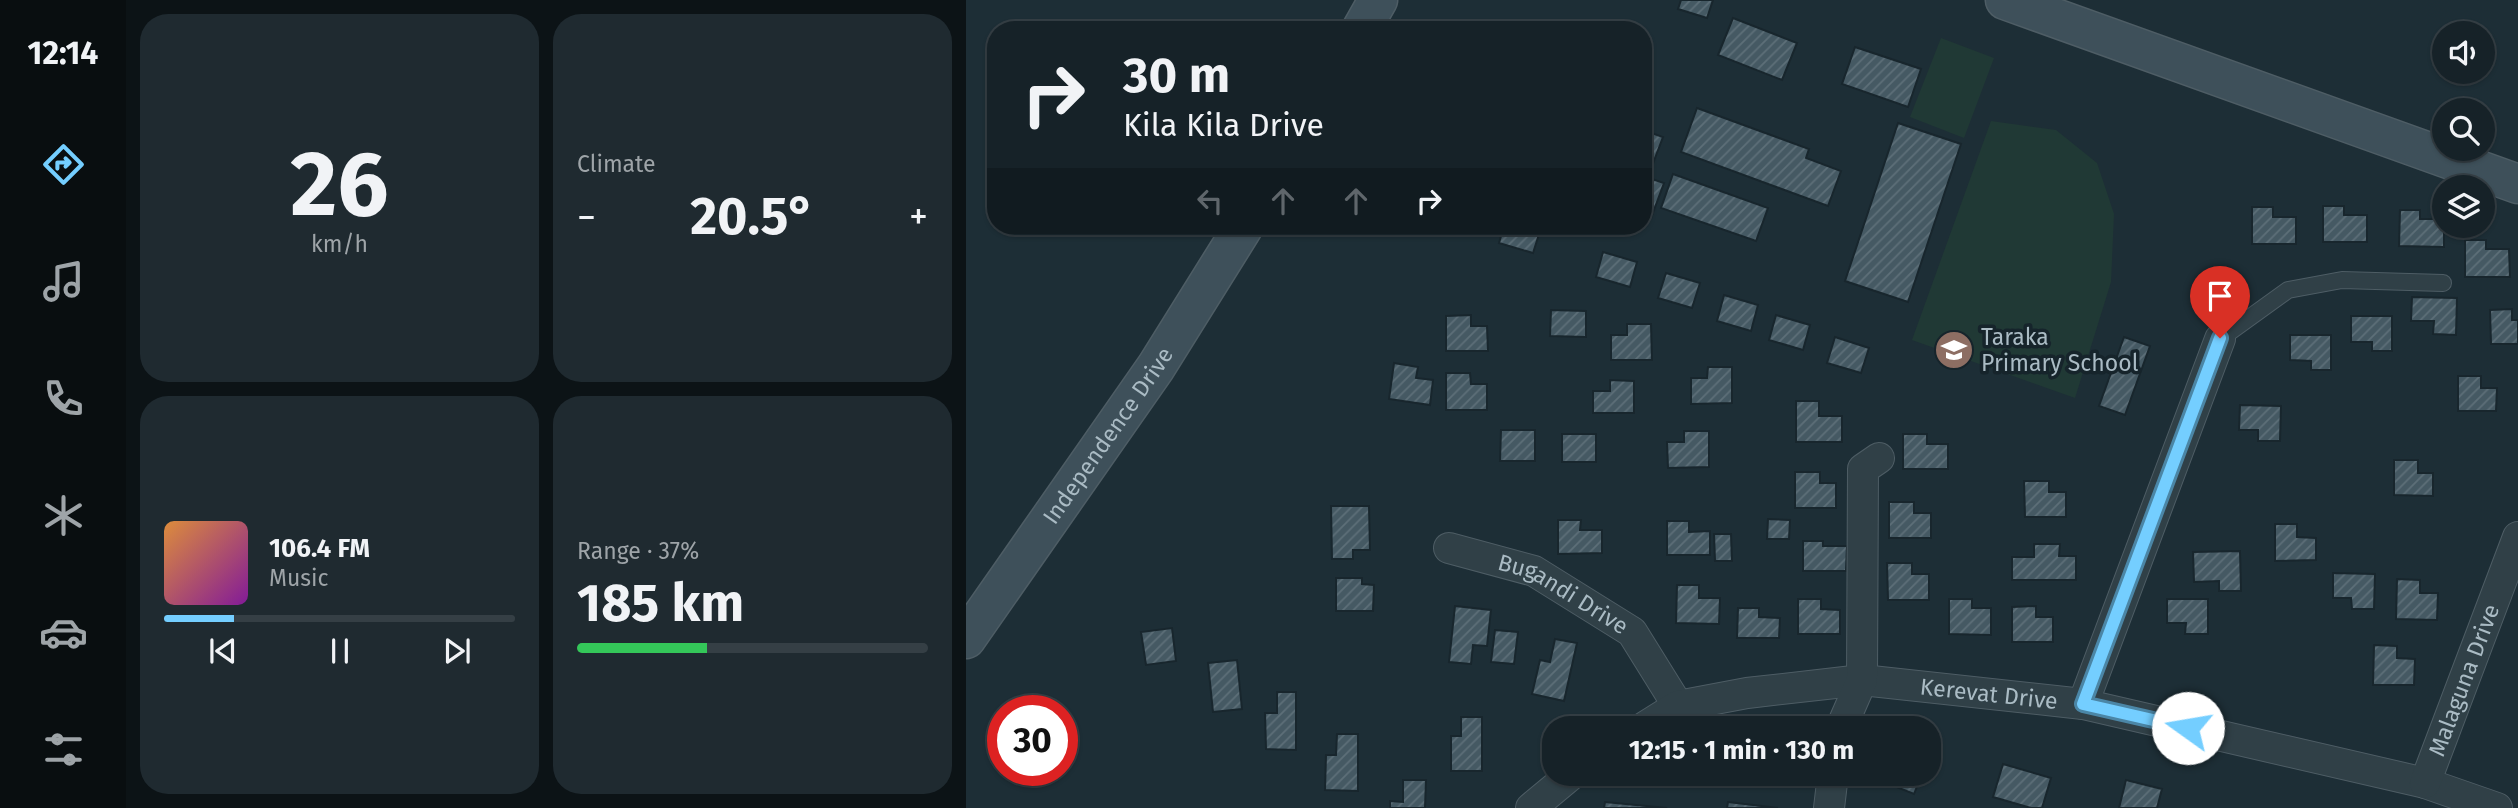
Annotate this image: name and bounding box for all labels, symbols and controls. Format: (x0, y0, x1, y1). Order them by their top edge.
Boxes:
map controls (2432, 21, 2495, 238)
button: sound (2432, 21, 2495, 84)
text: 12:14 (28, 34, 98, 72)
text: 30 m (1123, 46, 1230, 105)
icon: right (1008, 49, 1099, 140)
button: search (2432, 98, 2495, 161)
text: Kila Kila Drive (1123, 106, 1324, 144)
text: 26 (290, 130, 389, 239)
icon: directions (39, 140, 88, 189)
text: Climate (577, 150, 656, 178)
button: layers (2432, 175, 2495, 238)
icon: left (1191, 182, 1229, 220)
icon: ahead (1264, 182, 1302, 220)
icon: ahead (1337, 182, 1375, 220)
icon: right (1410, 182, 1448, 220)
text: 20.5° (690, 185, 815, 248)
text: − (577, 194, 596, 240)
text: + (909, 194, 928, 240)
text: km/h (311, 230, 368, 258)
icon: music (39, 257, 88, 306)
pin (2190, 266, 2250, 338)
icon: arrive (2201, 277, 2239, 315)
place label: Taraka Primary School (1981, 323, 2139, 377)
school or university icon: Taraka Primary School (1933, 329, 1975, 371)
street label: Independence Drive (1037, 342, 1179, 529)
icon: phone (39, 374, 88, 423)
icon: climate (39, 491, 88, 540)
text: 106.4 FM (269, 533, 370, 564)
text: Range · 37% (577, 537, 699, 565)
street label: Bugandi Drive (1495, 548, 1634, 640)
text: Music (269, 564, 329, 592)
text: 185 km (577, 572, 744, 635)
street label: Malaguna Drive (2422, 600, 2505, 760)
icon: car (39, 608, 88, 657)
icon: previous (204, 632, 242, 670)
icon: pause (321, 632, 359, 670)
icon: next (438, 632, 476, 670)
street label: Kerevat Drive (1919, 672, 2059, 715)
position arrow (2151, 691, 2225, 765)
speed limit sign: 30 (987, 695, 1078, 786)
icon: filters (39, 725, 88, 774)
text: 12:15 · 1 min · 130 m (1629, 735, 1854, 766)

